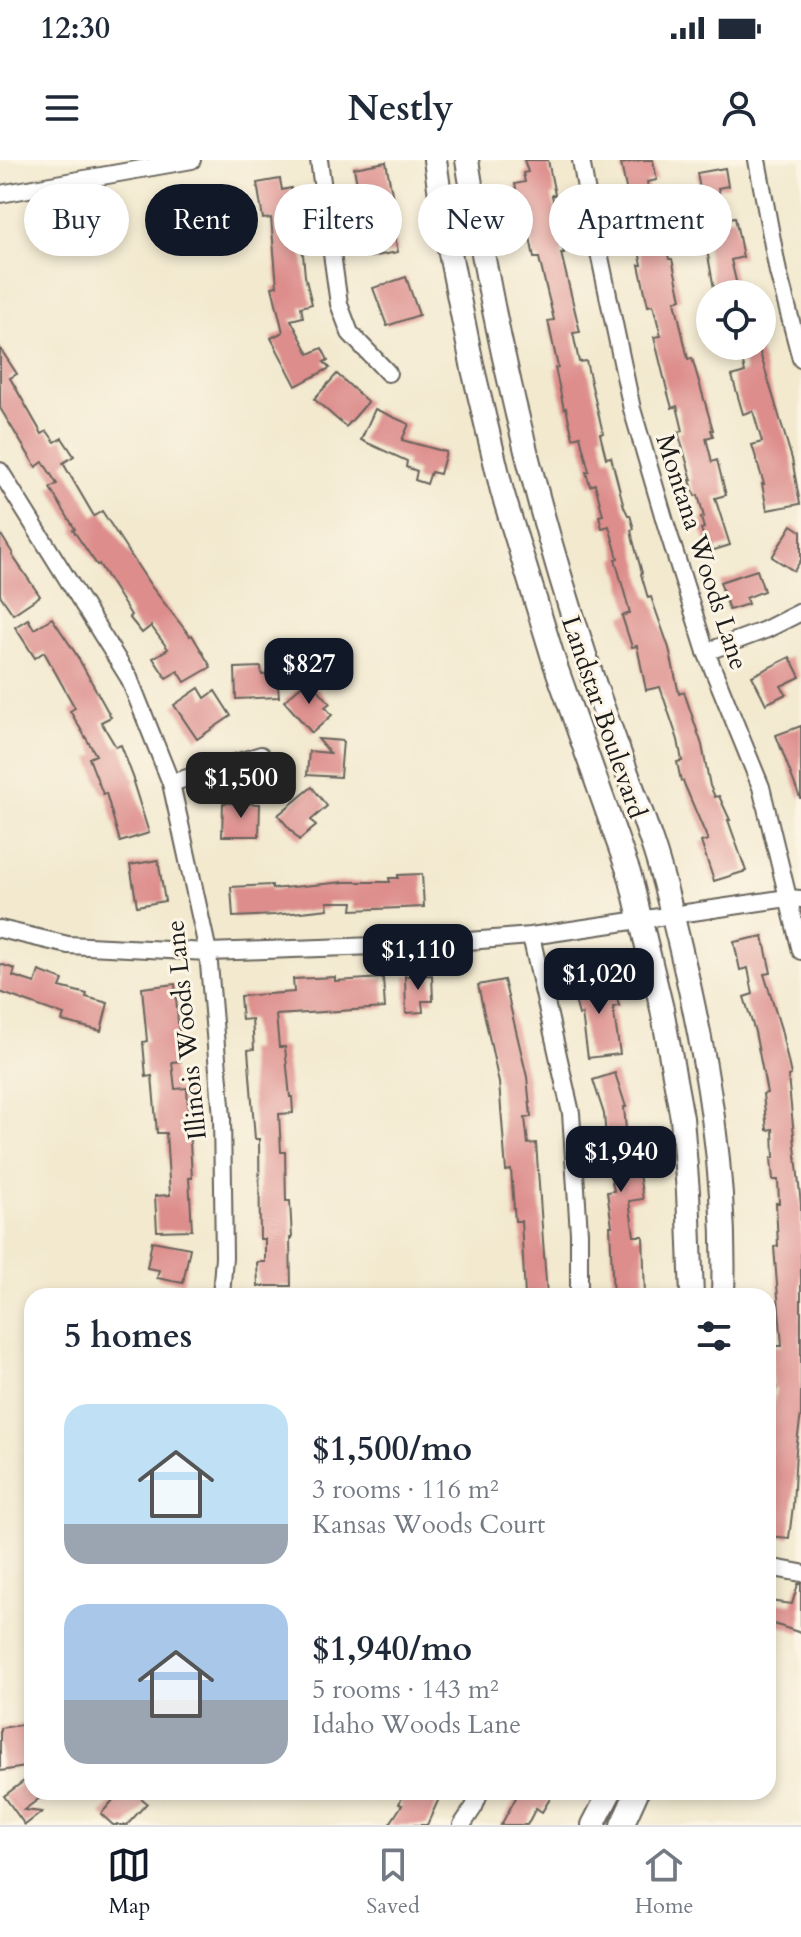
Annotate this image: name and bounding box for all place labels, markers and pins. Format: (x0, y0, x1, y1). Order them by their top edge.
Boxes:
pin: $827 (262, 638, 356, 706)
pin: $1,500 (176, 752, 306, 820)
pin: $1,110 (353, 924, 483, 992)
pin: $1,020 (534, 948, 664, 1016)
pin: $1,940 (556, 1126, 686, 1194)

